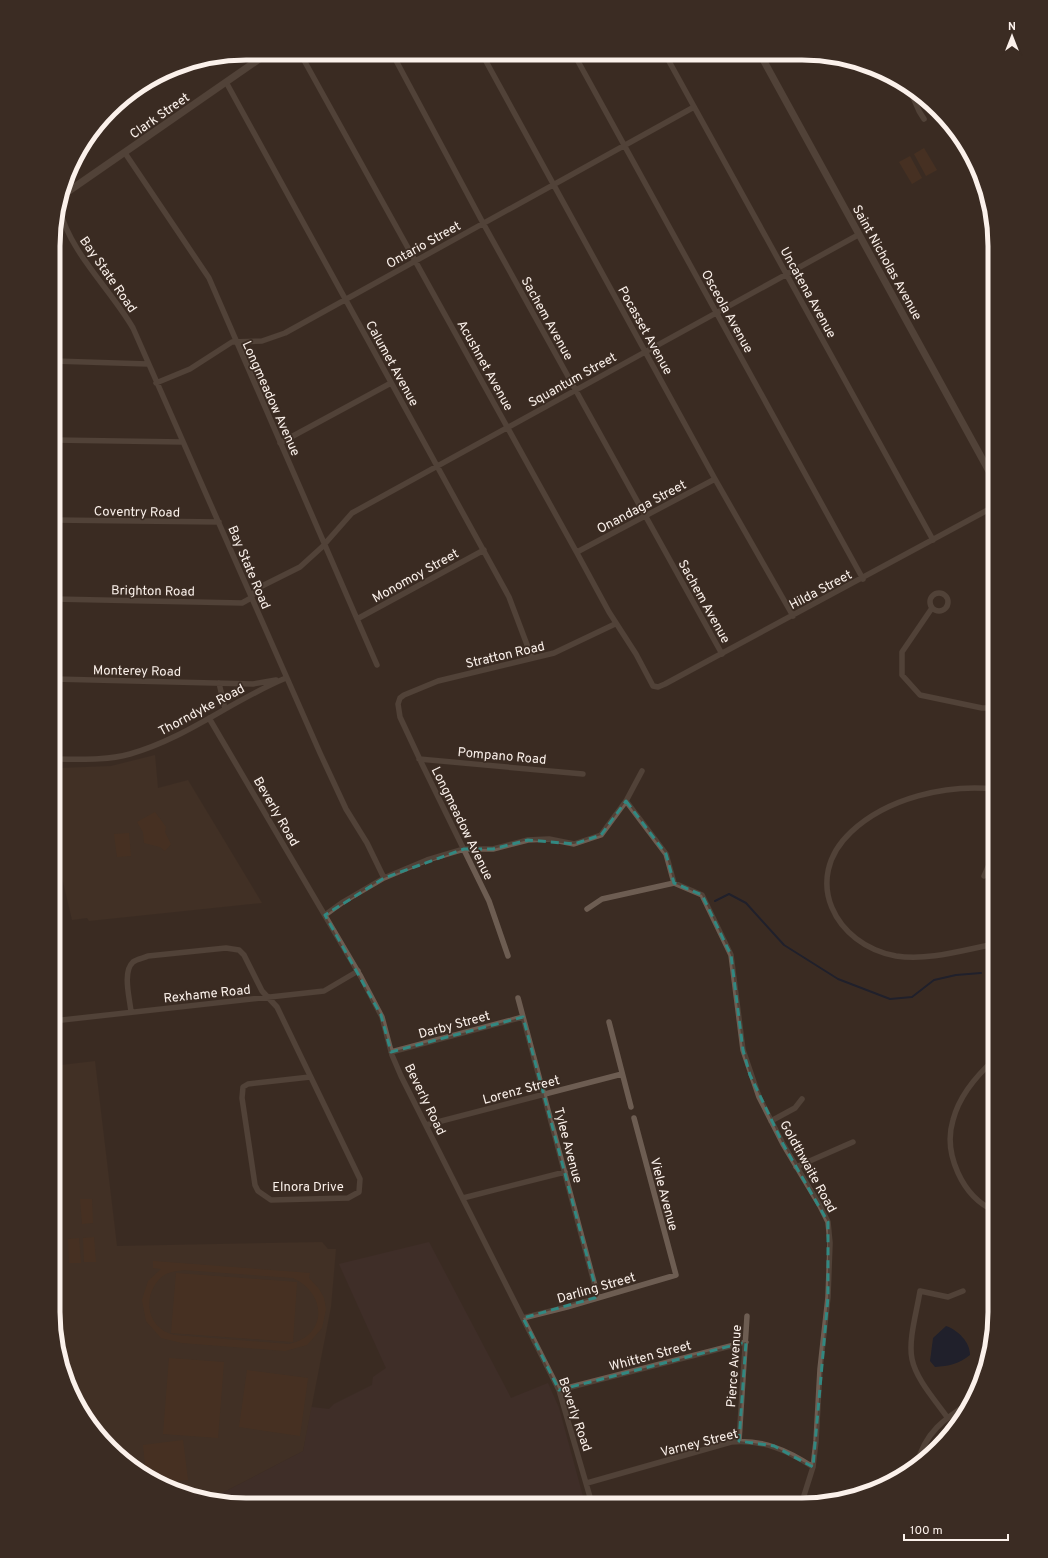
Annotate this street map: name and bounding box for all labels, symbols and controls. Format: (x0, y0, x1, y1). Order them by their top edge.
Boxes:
north arrow (992, 16, 1032, 56)
text: N (1008, 20, 1016, 34)
street label: Clark Street (127, 90, 193, 143)
street label: Saint Nicholas Avenue (848, 203, 925, 323)
street label: Ontario Street (384, 219, 464, 273)
street label: Bay State Road (75, 234, 140, 316)
street label: Uncatena Avenue (776, 245, 839, 341)
street label: Osceola Avenue (697, 268, 756, 356)
street label: Sachem Avenue (517, 274, 576, 364)
street label: Pocasset Avenue (613, 284, 675, 378)
street label: Acushnet Avenue (453, 318, 516, 414)
street label: Calumet Avenue (361, 319, 421, 409)
street label: Longmeadow Avenue (238, 339, 303, 459)
street label: Squantum Street (526, 350, 620, 412)
street label: Onandaga Street (595, 477, 689, 538)
street label: Coventry Road (94, 504, 180, 522)
street label: Bay State Road (223, 524, 273, 612)
street label: Monomoy Street (370, 546, 462, 607)
street label: Sachem Avenue (674, 557, 733, 647)
street label: Hilda Street (787, 568, 855, 614)
street label: Brighton Road (111, 583, 195, 601)
street label: Stratton Road (464, 639, 547, 673)
street label: Monterey Road (93, 663, 181, 681)
street label: Thorndyke Road (156, 681, 248, 740)
street label: Pompano Road (457, 745, 547, 769)
street label: Longmeadow Avenue (427, 765, 496, 883)
street label: Beverly Road (249, 774, 302, 850)
street label: Rexhame Road (163, 982, 252, 1008)
street label: Darby Street (417, 1009, 492, 1043)
street label: Beverly Road (400, 1062, 448, 1138)
street label: Lorenz Street (481, 1073, 562, 1109)
street label: Tylee Avenue (549, 1106, 585, 1185)
street label: Goldthwaite Road (775, 1118, 839, 1216)
street label: Viele Avenue (646, 1156, 681, 1233)
street label: Elnora Drive (272, 1180, 344, 1196)
street label: Darling Street (555, 1270, 638, 1308)
street label: Pierce Avenue (724, 1324, 746, 1408)
street label: Whitten Street (608, 1338, 693, 1376)
street label: Beverly Road (554, 1375, 594, 1454)
street label: Varney Street (659, 1427, 740, 1461)
scale bar (904, 1516, 1008, 1542)
text: 100 m (910, 1523, 943, 1539)

